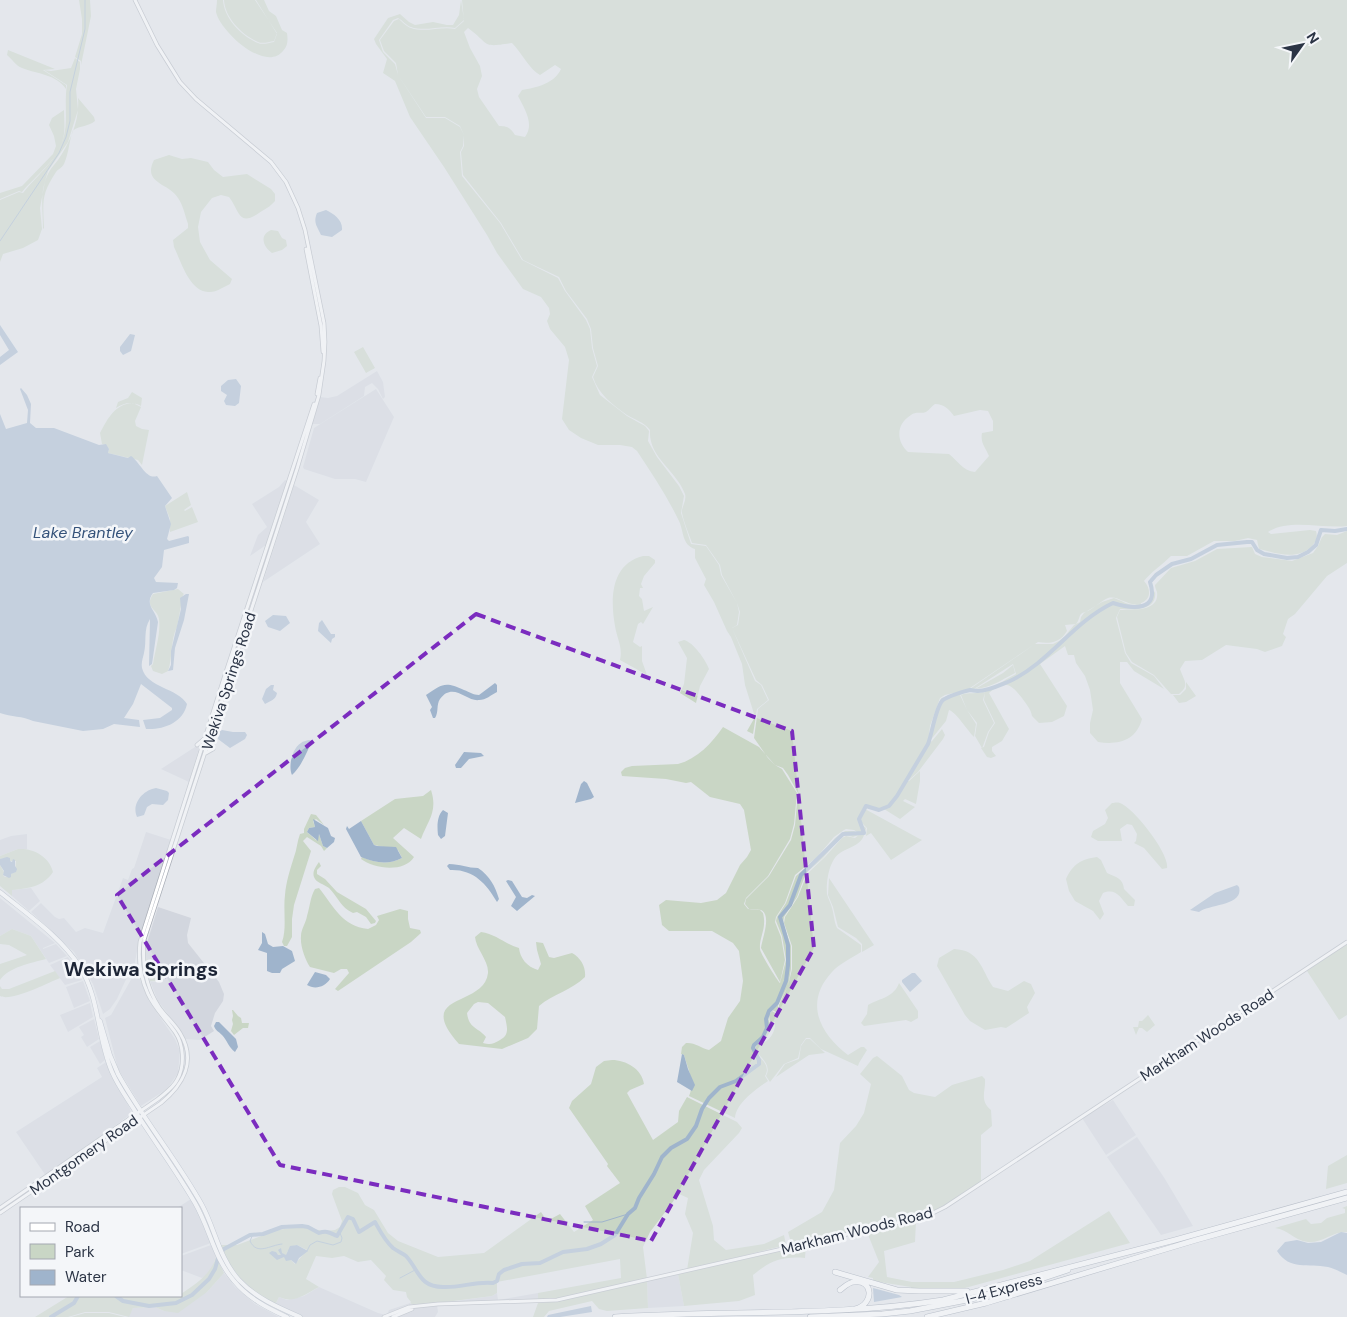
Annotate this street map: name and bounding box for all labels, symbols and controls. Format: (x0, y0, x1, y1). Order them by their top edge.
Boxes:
north arrow (1277, 20, 1327, 70)
text: N (1303, 29, 1323, 47)
water label: Lake Brantley (33, 522, 134, 543)
street label: Wekiva Springs Road (197, 610, 261, 752)
district label: Wekiwa Springs (64, 956, 218, 982)
street label: Markham Woods Road (1136, 984, 1278, 1086)
street label: Montgomery Road (26, 1110, 142, 1200)
street label: Markham Woods Road (779, 1202, 935, 1260)
legend (20, 1207, 182, 1297)
text: Road (65, 1217, 100, 1237)
text: Park (65, 1242, 95, 1262)
text: Water (65, 1267, 107, 1287)
street label: I-4 Express (963, 1269, 1045, 1309)

